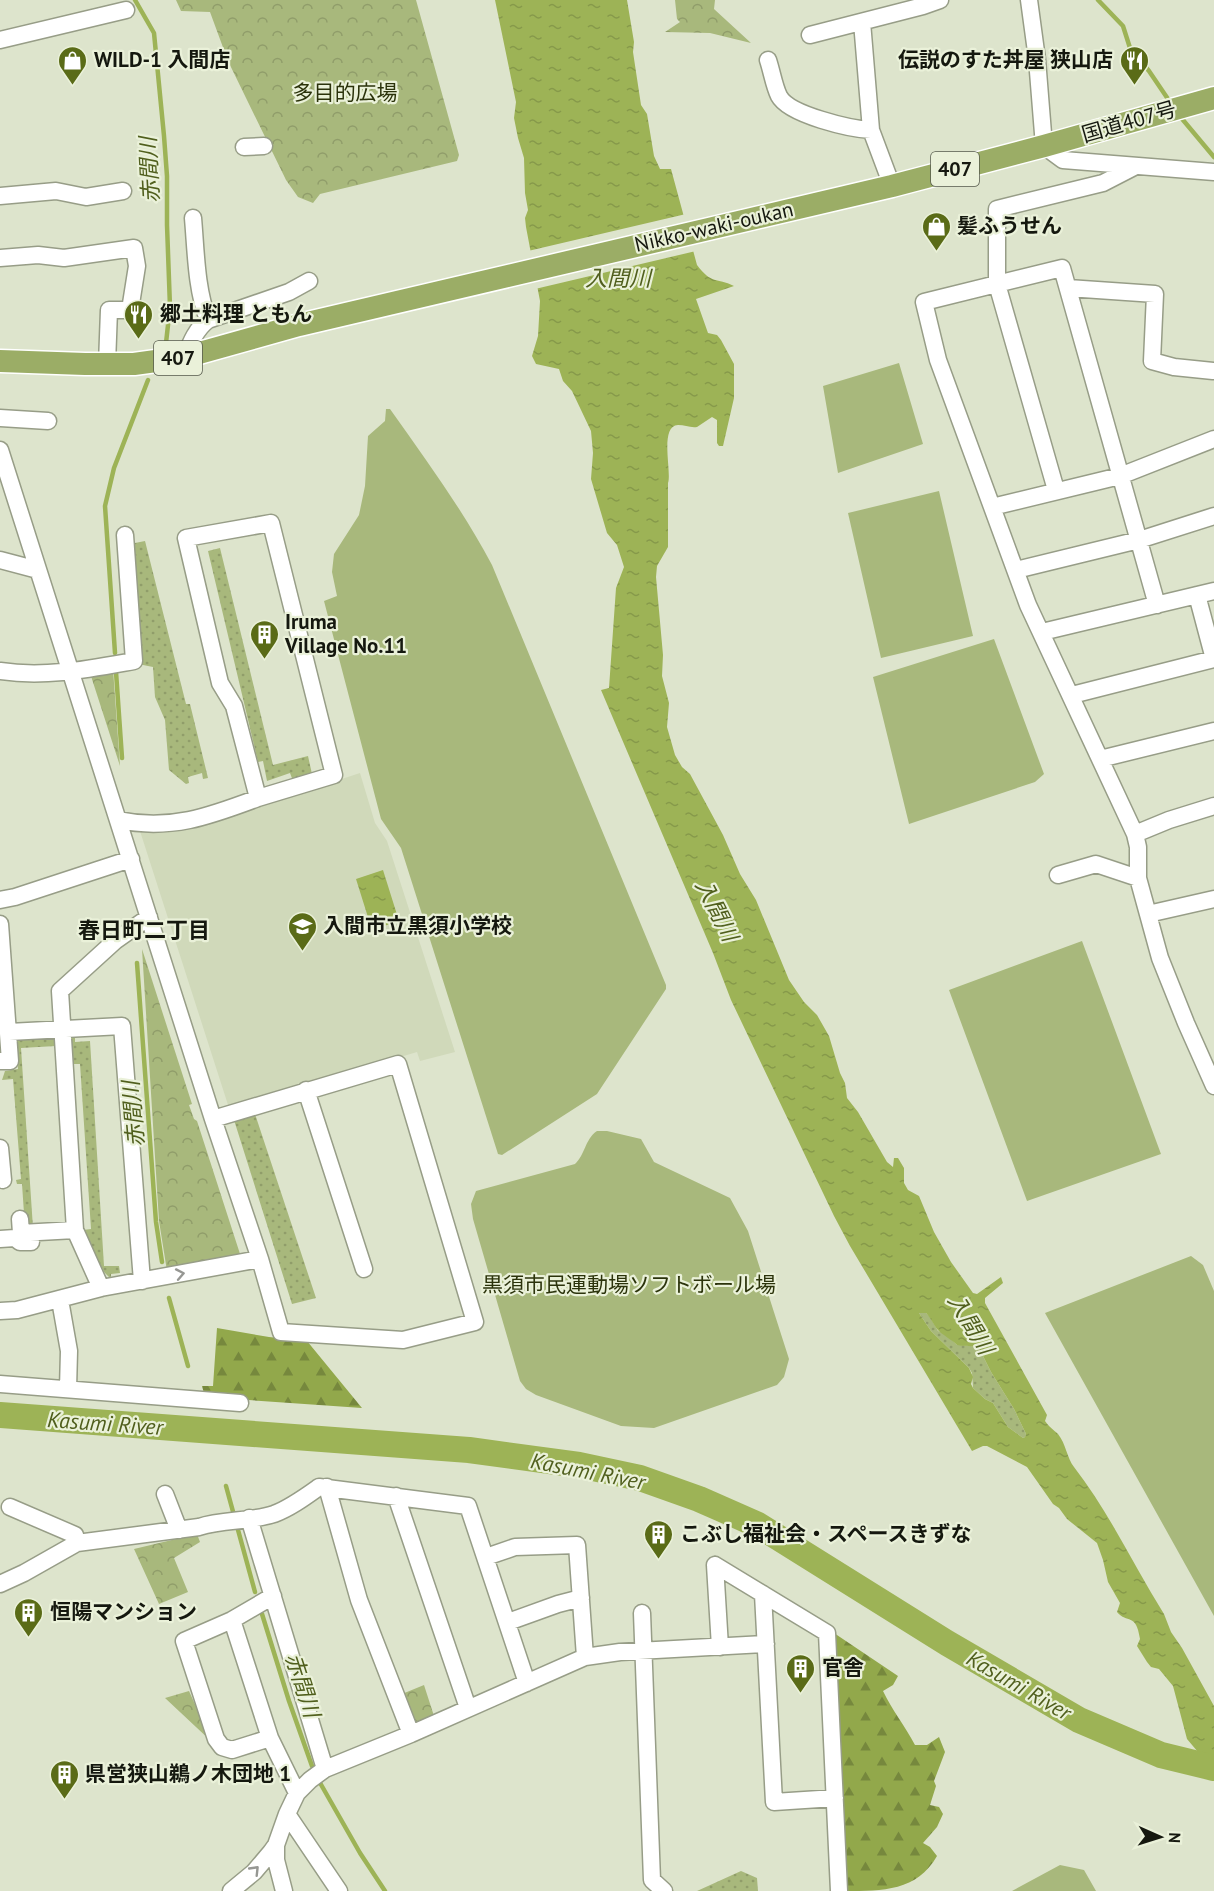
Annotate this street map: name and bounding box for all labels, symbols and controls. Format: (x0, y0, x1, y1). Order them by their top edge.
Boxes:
shop icon: WILD-1 入間店 (57, 44, 89, 86)
restaurant icon: 伝説のすた丼屋 狭山店 (1118, 44, 1150, 86)
place label: WILD-1 入間店 (94, 46, 230, 73)
place label: 伝説のすた丼屋 狭山店 (898, 46, 1113, 73)
park label: 多目的広場 (293, 79, 398, 106)
street label: 国道407号 (1078, 95, 1179, 148)
water label: 赤間川 (133, 134, 165, 204)
road number: 407 (931, 152, 979, 186)
street label: Nikko-waki-oukan (632, 195, 796, 258)
shop icon: 髪ふうせん (920, 210, 952, 252)
place label: 髪ふうせん (957, 212, 1062, 239)
water label: 入間川 (585, 264, 653, 292)
restaurant icon: 郷土料理 ともん (123, 298, 155, 340)
place label: 郷土料理 ともん (160, 300, 312, 327)
road number: 407 (154, 341, 202, 375)
place label: Iruma Village No.11 (284, 608, 407, 659)
building icon: Iruma Village No.11 (248, 618, 280, 660)
water label: 入間川 (690, 874, 745, 948)
school or university icon: 入間市立黒須小学校 (286, 910, 318, 952)
place label: 入間市立黒須小学校 (323, 912, 512, 939)
district label: 春日町二丁目 (78, 916, 210, 944)
water label: 赤間川 (116, 1078, 150, 1148)
one-way arrow (175, 1268, 185, 1281)
park label: 黒須市民運動場ソフトボール場 (482, 1271, 776, 1298)
water label: 入間川 (942, 1288, 1001, 1361)
water label: Kasumi River (46, 1405, 166, 1441)
water label: Kasumi River (528, 1446, 649, 1496)
building icon: こぶし福祉会・スペースきずな (643, 1518, 675, 1560)
place label: こぶし福祉会・スペースきずな (680, 1520, 971, 1547)
building icon: 恒陽マンション (13, 1596, 45, 1638)
place label: 恒陽マンション (50, 1598, 197, 1625)
water label: Kasumi River (962, 1644, 1078, 1727)
water label: 赤間川 (279, 1649, 327, 1723)
building icon: 官舎 (785, 1652, 817, 1694)
place label: 官舎 (822, 1654, 864, 1681)
building icon: 県営狭山鵜ノ木団地 1 (48, 1758, 80, 1800)
place label: 県営狭山鵜ノ木団地 1 (85, 1760, 291, 1787)
north arrow (1130, 1807, 1190, 1867)
text: N (1165, 1832, 1185, 1844)
one-way arrow (248, 1866, 259, 1876)

